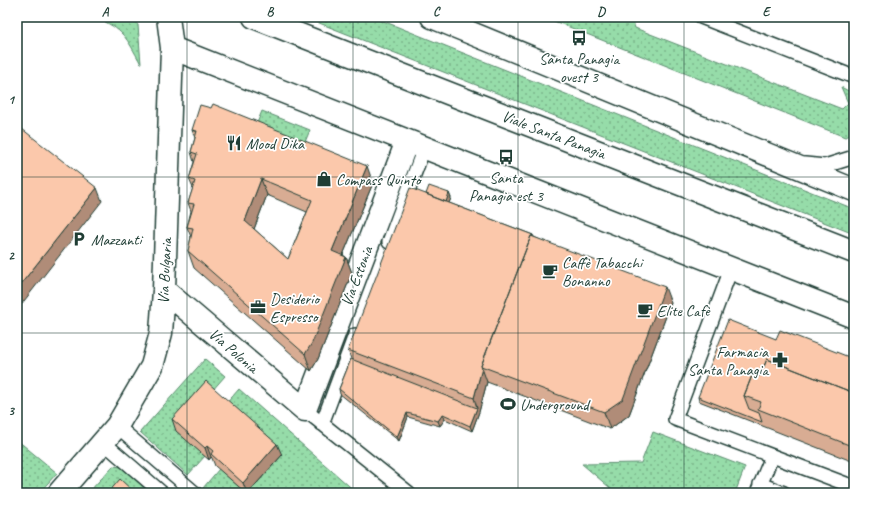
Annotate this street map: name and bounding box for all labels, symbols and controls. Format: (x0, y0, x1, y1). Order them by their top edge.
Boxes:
text: A (102, 4, 110, 20)
text: B (267, 4, 275, 20)
text: C (433, 4, 441, 20)
text: D (597, 4, 606, 20)
text: E (763, 4, 772, 20)
bus stop icon: Santa Panagia ovest 3 (570, 29, 588, 47)
place label: Santa Panagia ovest 3 (539, 49, 620, 87)
text: 1 (8, 92, 16, 108)
street label: Viale Santa Panagia (499, 106, 610, 164)
restaurant icon: Mood Dika (225, 134, 243, 152)
place label: Mood Dika (246, 134, 305, 154)
bus stop icon: Santa Panagia est 3 (497, 148, 515, 166)
place label: Santa Panagia est 3 (469, 168, 545, 206)
shop icon: Compass Quinto (315, 170, 333, 188)
place label: Compass Quinto (336, 170, 423, 190)
parking icon: Mazzanti (70, 230, 88, 248)
place label: Mazzanti (91, 230, 144, 250)
street label: Via Bulgaria (153, 236, 177, 304)
street label: Via Estonia (336, 242, 378, 309)
text: 2 (8, 248, 15, 264)
place label: Caffè Tabacchi Bonanno (562, 253, 644, 291)
cafe icon: Caffè Tabacchi Bonanno (541, 262, 559, 280)
place label: Desiderio Espresso (270, 289, 321, 327)
office icon: Desiderio Espresso (249, 298, 267, 316)
cafe icon: Elite Cafè (636, 301, 654, 319)
place label: Elite Cafè (657, 301, 711, 321)
street label: Via Polonia (204, 324, 263, 379)
place label: Farmacia Santa Panagia (688, 342, 769, 380)
pharmacy icon: Farmacia Santa Panagia (771, 351, 789, 369)
sports icon: Underground (499, 395, 517, 413)
place label: Underground (520, 395, 591, 415)
text: 3 (8, 403, 15, 419)

